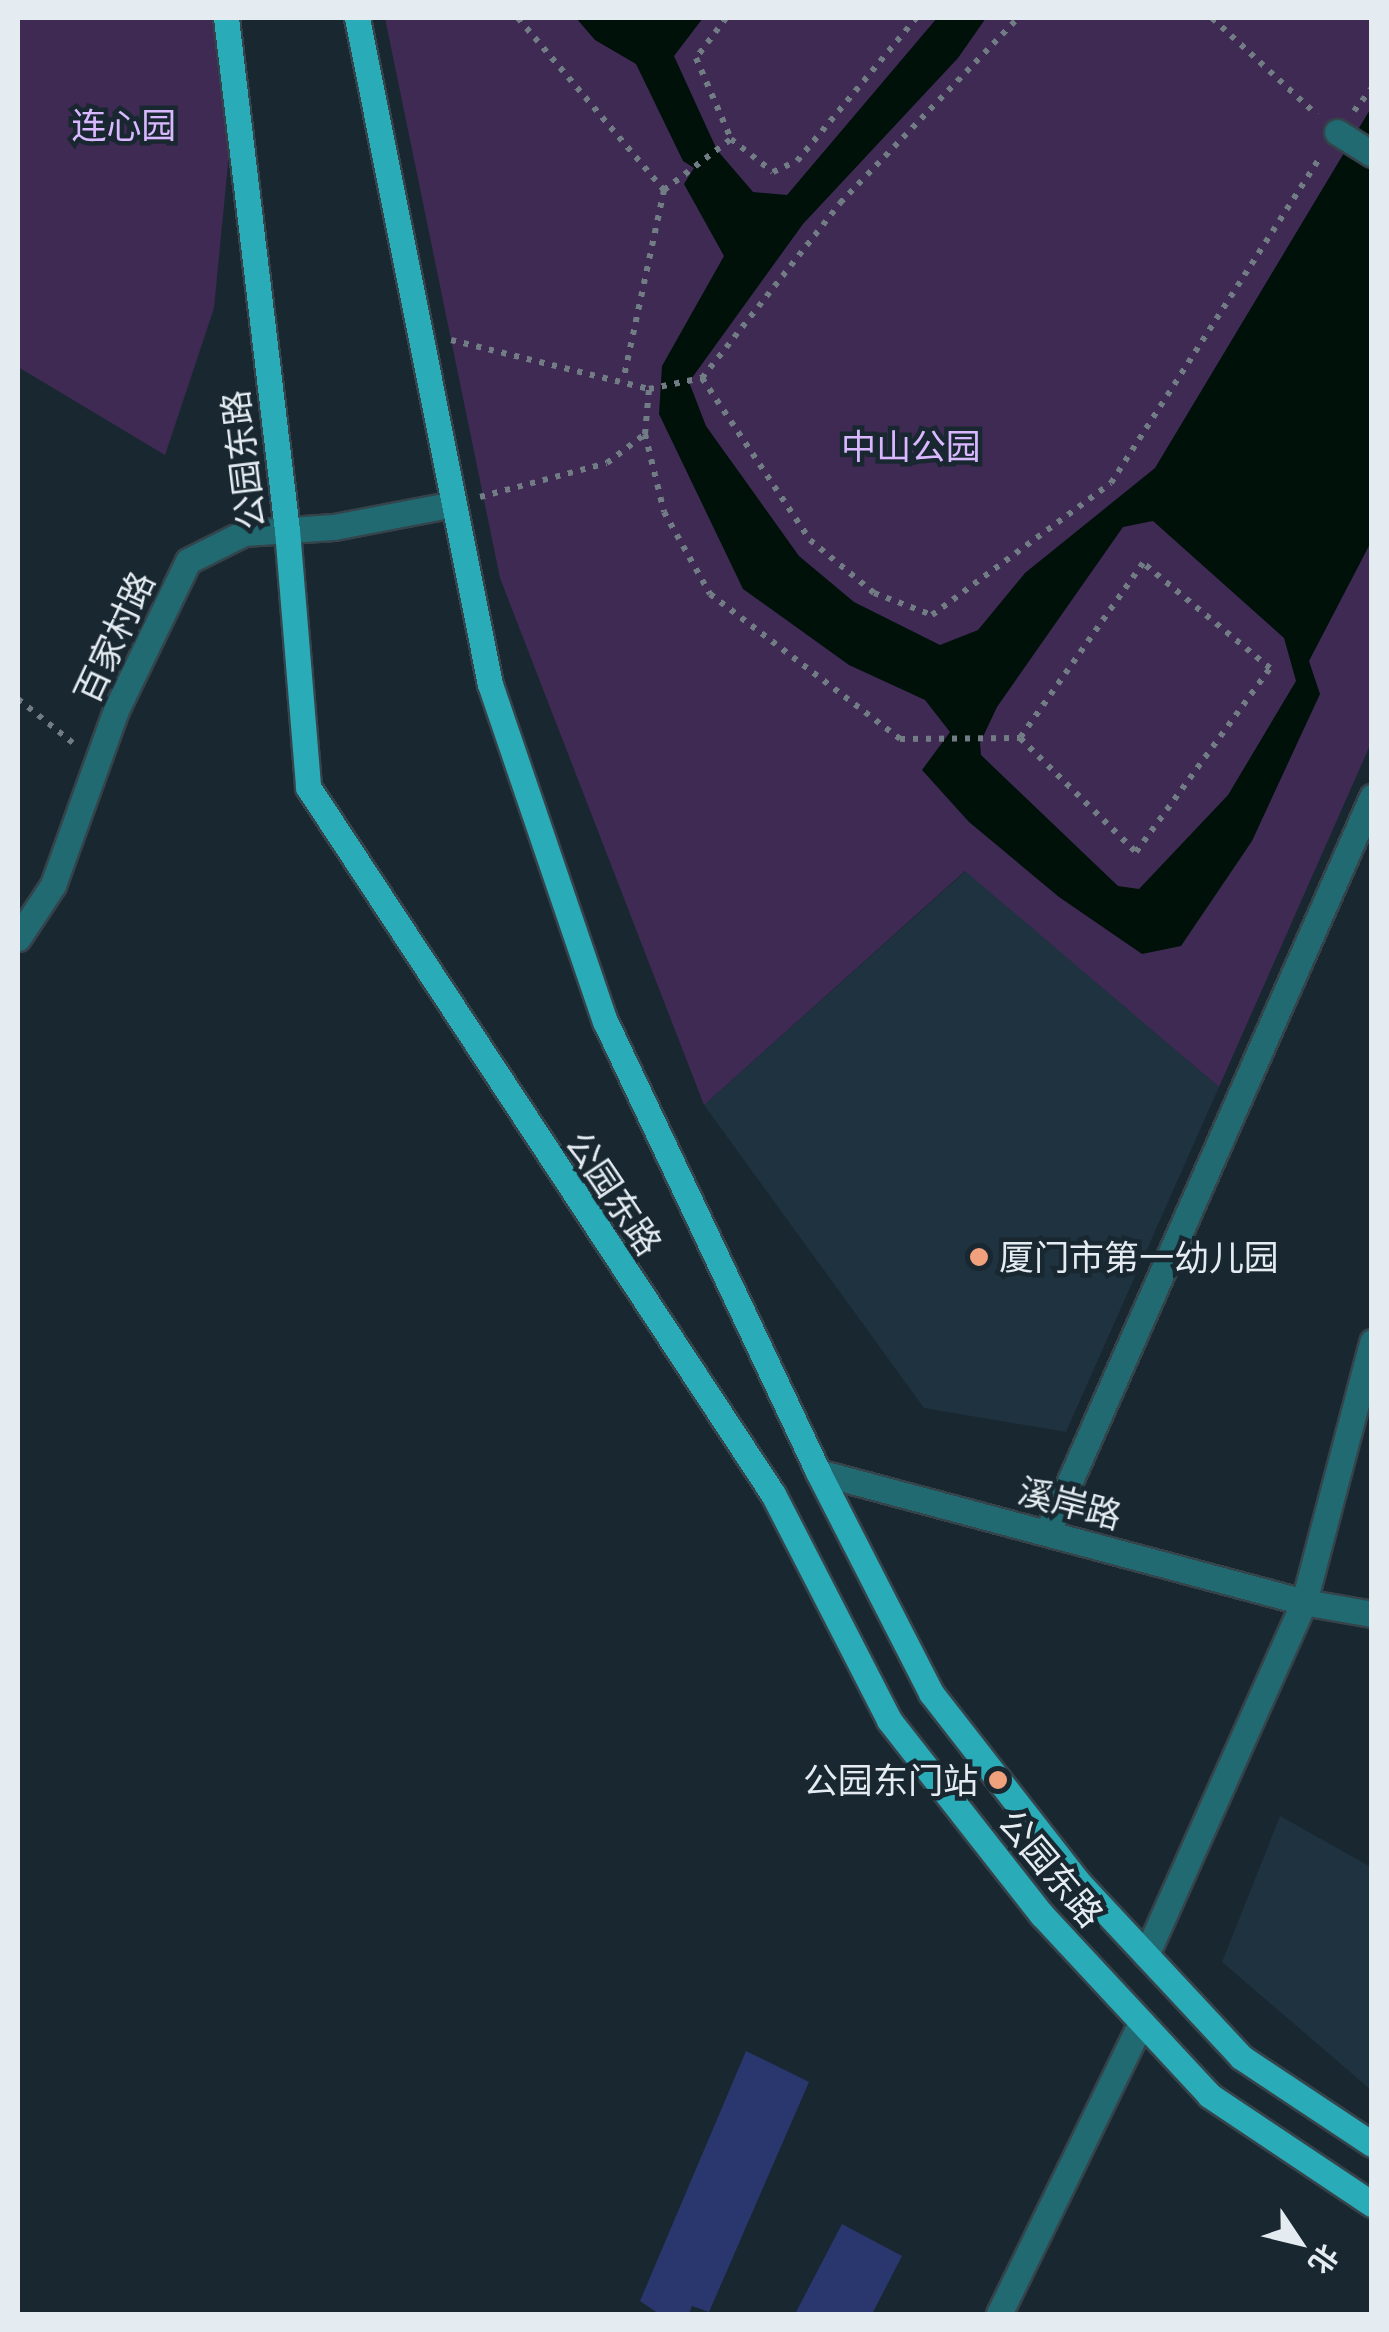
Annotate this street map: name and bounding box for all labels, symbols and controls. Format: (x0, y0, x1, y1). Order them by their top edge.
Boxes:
park label: 连心园 (72, 104, 176, 146)
street label: 公园东路 (214, 388, 272, 532)
park label: 中山公园 (841, 425, 981, 467)
street label: 百家村路 (65, 565, 163, 709)
street label: 公园东路 (557, 1123, 671, 1263)
place label: 厦门市第一幼儿园 (999, 1236, 1279, 1278)
marker: 厦门市第一幼儿园 (968, 1246, 990, 1268)
street label: 溪岸路 (1014, 1469, 1126, 1537)
place label: 公园东门站 (803, 1759, 978, 1801)
marker: 公园东门站 (987, 1769, 1009, 1791)
street label: 公园东路 (990, 1801, 1112, 1935)
north arrow (1249, 2192, 1349, 2292)
text: 北 (1301, 2237, 1347, 2282)

